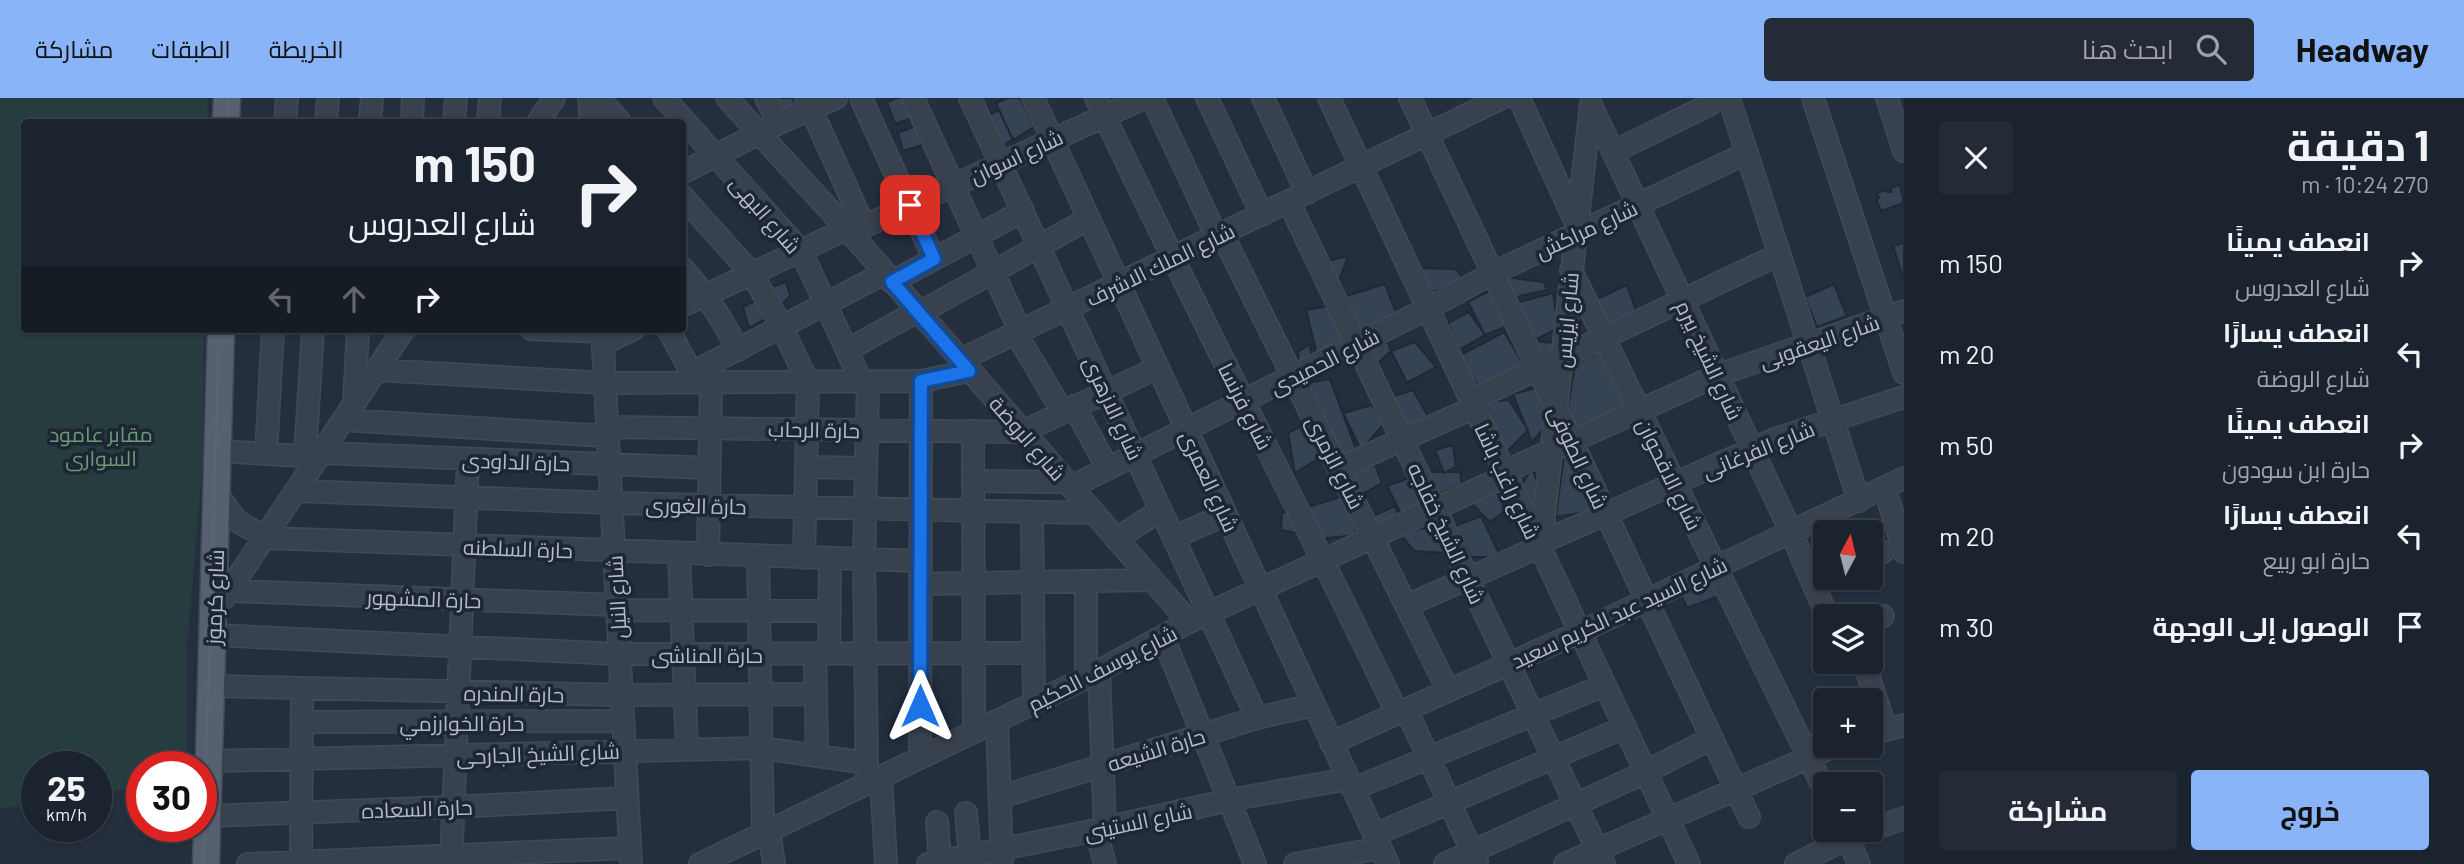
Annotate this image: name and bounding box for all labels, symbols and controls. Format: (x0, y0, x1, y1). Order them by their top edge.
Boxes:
search box (1764, 18, 2254, 81)
text: Headway (2296, 29, 2429, 69)
icon: search (2192, 30, 2230, 68)
text: ابحث هنا (2082, 33, 2174, 64)
text: مشاركة (35, 34, 113, 63)
text: الطبقات (151, 34, 231, 63)
text: الخريطة (269, 34, 344, 63)
text: 1 دقيقة (2287, 119, 2429, 169)
button: close (1939, 121, 2013, 195)
street label: شارع اسوان (966, 124, 1068, 191)
text: 150 m (414, 133, 536, 192)
icon: right (560, 147, 651, 238)
street label: شارع البهى (723, 170, 807, 260)
text: 270 m · 10:24 (2301, 170, 2429, 198)
pin (880, 175, 940, 235)
icon: arrive (891, 186, 929, 224)
street label: شارع مراكش (1531, 195, 1642, 266)
text: شارع العدروس (348, 203, 536, 241)
street label: شارع الملك الاشرف (1082, 217, 1240, 314)
text: انعطف يمينًا (2226, 225, 2370, 256)
icon: right (2391, 244, 2429, 282)
text: 150 m (1939, 247, 2003, 278)
street label: شارع ايزيس (1549, 271, 1586, 369)
text: شارع العدروس (2235, 273, 2370, 301)
icon: left (262, 280, 300, 318)
icon: ahead (335, 280, 373, 318)
icon: right (408, 280, 446, 318)
street label: شارع الشيخ بيرم (1669, 296, 1749, 425)
street label: شارع اليعقوبى (1756, 309, 1883, 376)
text: انعطف يسارًا (2223, 316, 2370, 347)
street label: شارع الحميدى (1265, 323, 1384, 402)
icon: left (2391, 335, 2429, 373)
text: 20 m (1939, 338, 1994, 369)
street label: شارع الازهرى (1076, 352, 1149, 465)
street label: شارع فرنسا (1211, 359, 1278, 455)
text: شارع الروضة (2257, 364, 2370, 392)
street label: شارع الروضة (982, 391, 1071, 487)
street label: شارع الطوفى (1541, 401, 1614, 514)
text: انعطف يمينًا (2226, 407, 2370, 438)
street label: شارع الزمرى (1299, 411, 1370, 514)
street label: شارع الاقحوان (1629, 414, 1708, 535)
street label: شارع الفرغانى (1698, 415, 1819, 486)
street label: حارة الرحاب (768, 416, 860, 443)
street label: شارع راغب باشا (1467, 419, 1546, 544)
park label: مقابر عامود السوارى (49, 421, 153, 472)
street label: شارع العمرى (1173, 426, 1244, 537)
icon: right (2391, 426, 2429, 464)
text: 50 m (1939, 429, 1994, 460)
street label: حارة الداودى (461, 447, 571, 477)
text: حارة ابن سودون (2222, 455, 2370, 483)
street label: شارع الشيخ خفاجه (1401, 458, 1491, 609)
street label: حارة الغورى (645, 492, 747, 520)
text: انعطف يسارًا (2223, 498, 2370, 529)
icon: left (2391, 517, 2429, 555)
north arrow (1813, 520, 1883, 590)
map controls (1813, 520, 1883, 842)
text: 20 m (1939, 520, 1994, 551)
street label: حارة السلطنه (463, 534, 573, 563)
text: حارة ابو ربيع (2263, 546, 2370, 574)
street label: شارع كرموز (200, 549, 231, 646)
street label: شارع السيد عبد الكريم سعيد (1507, 551, 1732, 676)
street label: شارع النيل (601, 555, 634, 639)
street label: حارة المشهور (365, 583, 482, 614)
button: layers (1813, 604, 1883, 674)
icon: arrive (2391, 608, 2429, 646)
text: الوصول إلى الوجهة (2152, 610, 2370, 641)
text: 30 m (1939, 611, 1994, 642)
street label: شارع يوسف الحكيم (1023, 620, 1182, 719)
street label: حارة المناشى (651, 642, 763, 669)
position arrow (883, 669, 957, 743)
street label: حارة المندره (463, 680, 565, 707)
button: + (1813, 688, 1883, 758)
street label: حارة الخوارزمي (400, 710, 524, 740)
street label: حارة الشيعه (1104, 722, 1208, 777)
street label: شارع الشيخ الجارحى (456, 738, 620, 771)
speed limit sign: 30 (126, 751, 217, 842)
text: 25 (47, 766, 86, 808)
button: مشاركة (1939, 770, 2177, 850)
button: خروج (2191, 770, 2429, 850)
button: − (1813, 772, 1883, 842)
street label: حارة السعاده (361, 794, 473, 823)
street label: شارع الستينى (1082, 797, 1195, 848)
text: km/h (46, 803, 87, 825)

